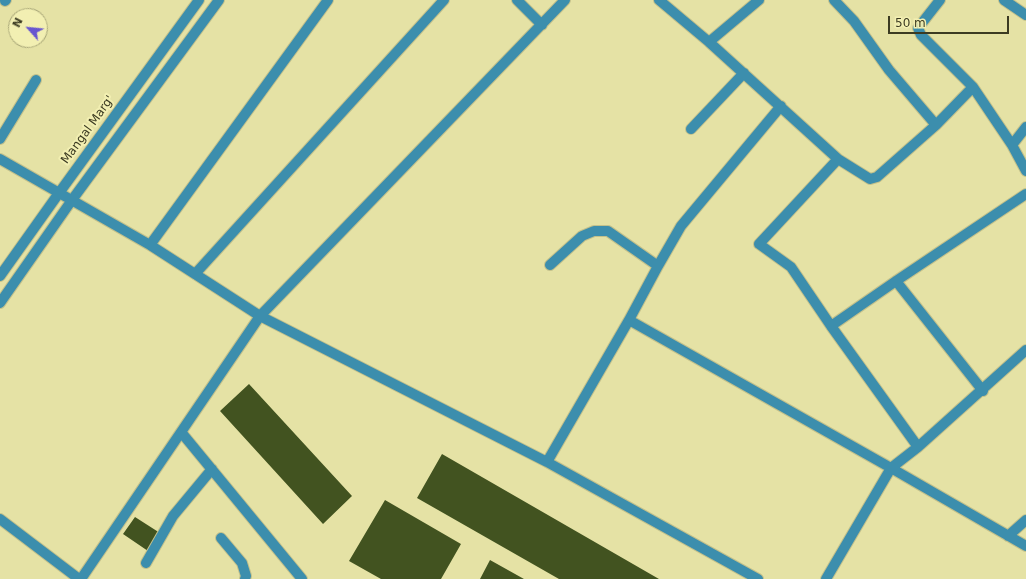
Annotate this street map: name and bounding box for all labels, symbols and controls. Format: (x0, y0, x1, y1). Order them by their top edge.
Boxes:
north arrow (8, 8, 48, 48)
scale bar (890, 8, 1011, 34)
text: N (10, 16, 26, 30)
text: 50 m (895, 16, 926, 30)
street label: Mangal Marg' (58, 93, 118, 167)

